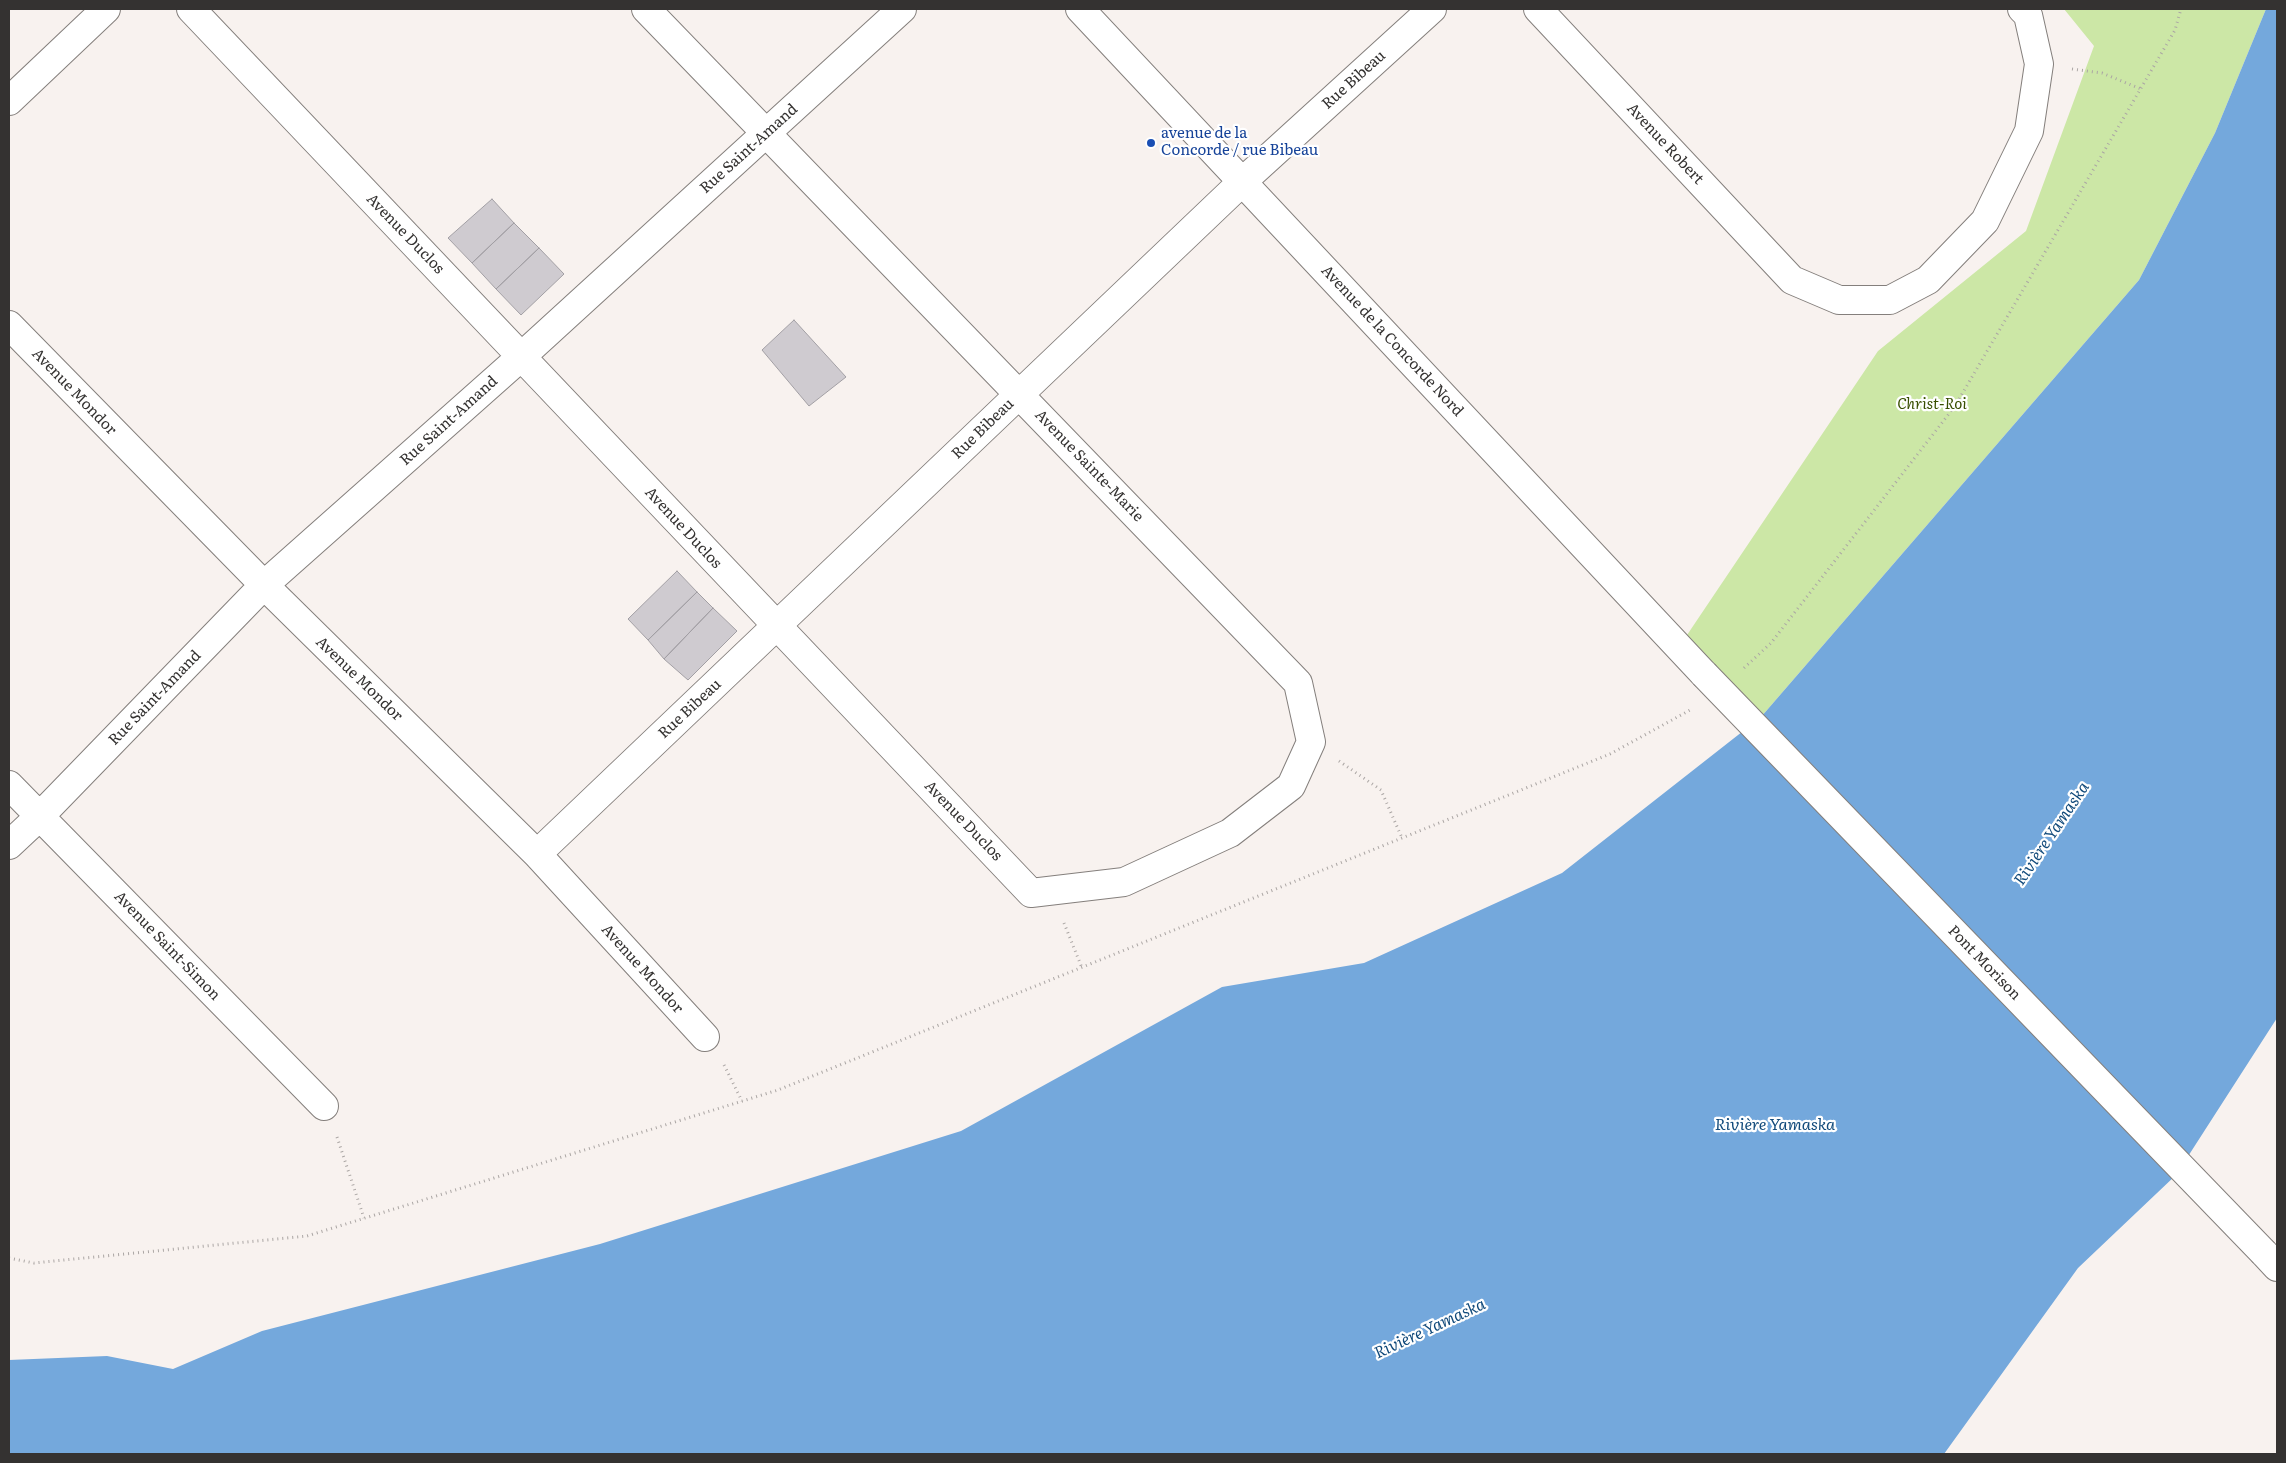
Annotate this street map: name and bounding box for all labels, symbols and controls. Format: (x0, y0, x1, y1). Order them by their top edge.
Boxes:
street label: Rue Bibeau (1319, 47, 1389, 113)
street label: Rue Saint-Amand (697, 100, 801, 198)
street label: Avenue Robert (1623, 100, 1707, 188)
place label: avenue de la Concorde / rue Bibeau (1161, 125, 1318, 160)
marker: avenue de la Concorde / rue Bibeau (1145, 137, 1157, 149)
street label: Avenue Duclos (362, 190, 448, 278)
street label: Avenue de la Concorde Nord (1317, 262, 1467, 420)
street label: Avenue Mondor (28, 345, 120, 439)
street label: Rue Saint-Amand (397, 372, 501, 470)
street label: Rue Bibeau (948, 395, 1018, 463)
park label: Christ-Roi (1897, 396, 1967, 414)
street label: Avenue Sainte-Marie (1031, 406, 1147, 526)
street label: Avenue Duclos (641, 484, 725, 572)
street label: Avenue Mondor (312, 633, 406, 725)
street label: Rue Saint-Amand (105, 647, 205, 749)
street label: Rue Bibeau (655, 675, 725, 743)
street label: Avenue Duclos (920, 777, 1006, 865)
water label: Rivière Yamaska (2010, 779, 2094, 889)
street label: Avenue Saint-Simon (110, 888, 224, 1004)
street label: Avenue Mondor (597, 921, 687, 1017)
street label: Pont Morison (1944, 922, 2024, 1004)
water label: Rivière Yamaska (1715, 1115, 1835, 1135)
water label: Rivière Yamaska (1371, 1295, 1489, 1363)

